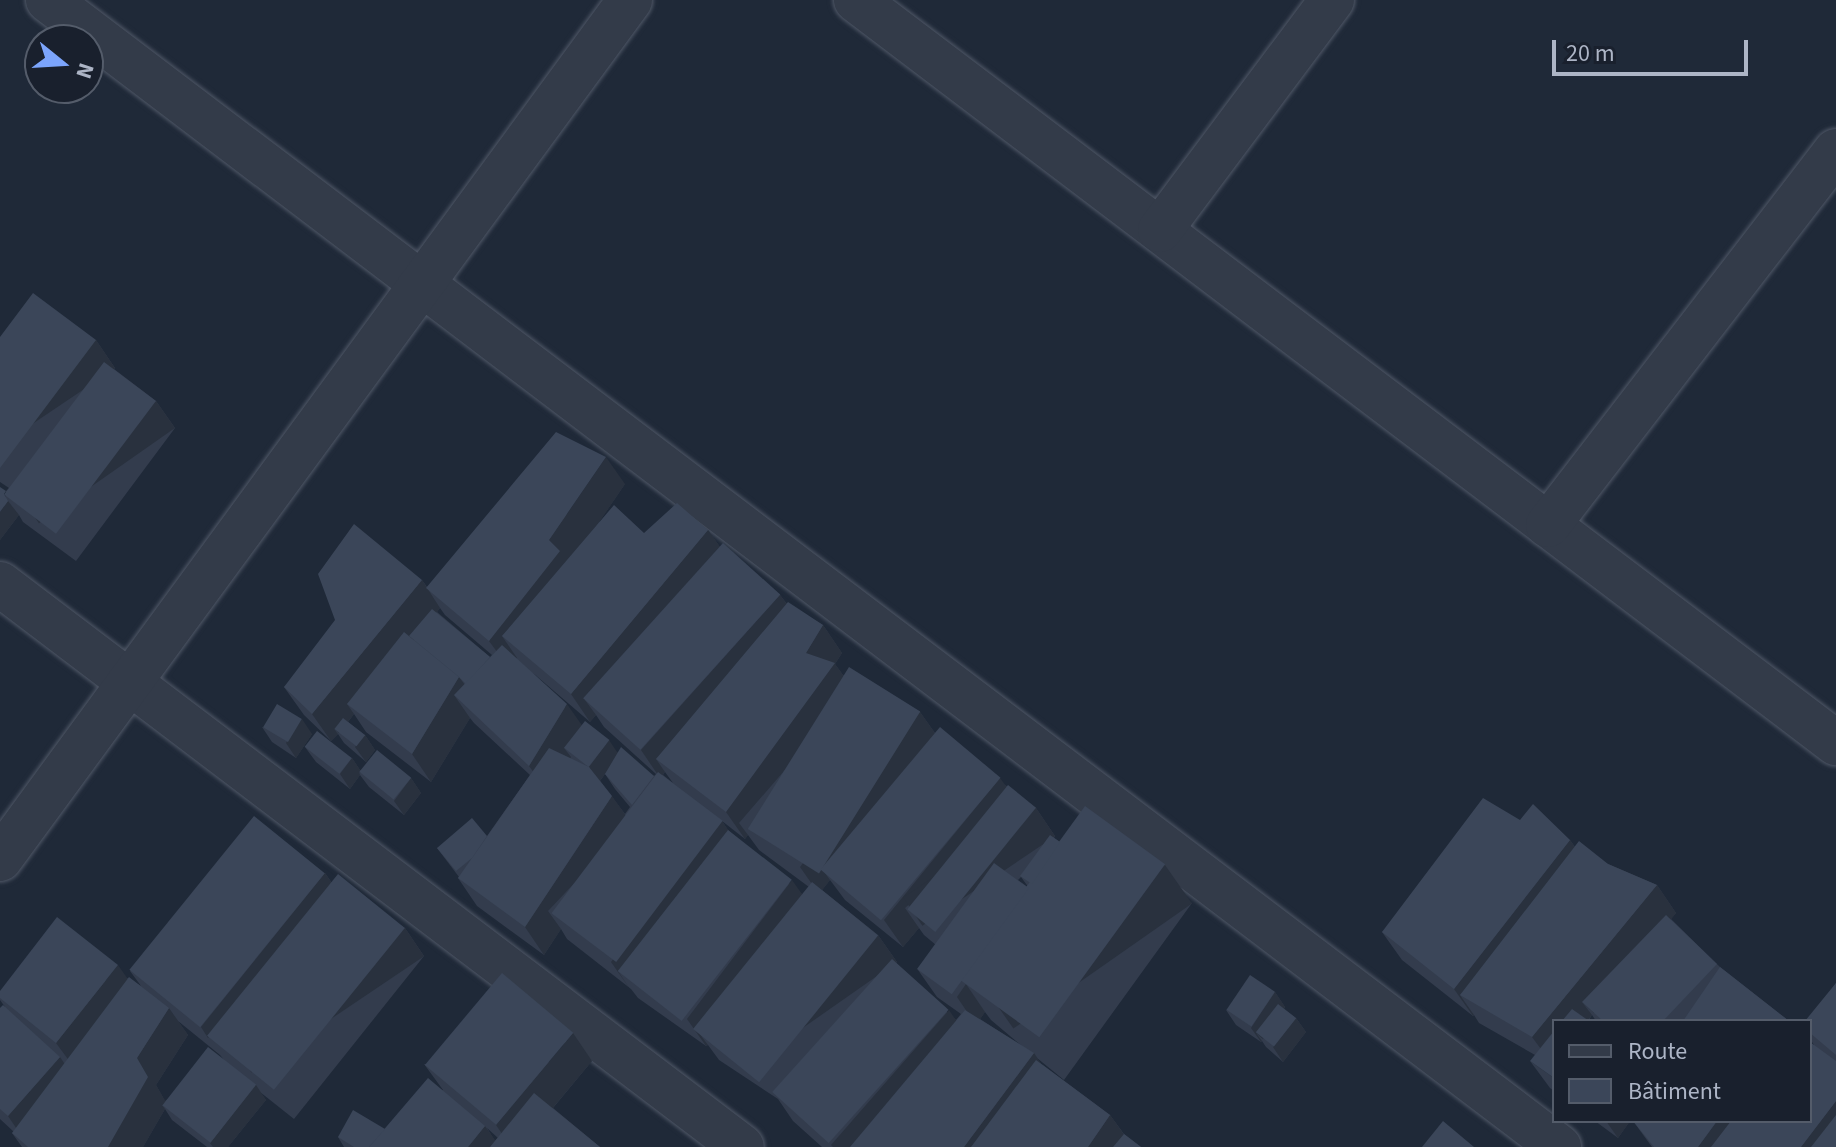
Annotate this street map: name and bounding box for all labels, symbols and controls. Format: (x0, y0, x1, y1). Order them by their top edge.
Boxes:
north arrow (24, 24, 104, 104)
scale bar (1556, 24, 1752, 74)
text: 20 m (1566, 36, 1615, 71)
text: N (67, 59, 102, 83)
legend (1552, 1019, 1812, 1123)
text: Route (1628, 1034, 1687, 1069)
text: Bâtiment (1628, 1074, 1721, 1109)

